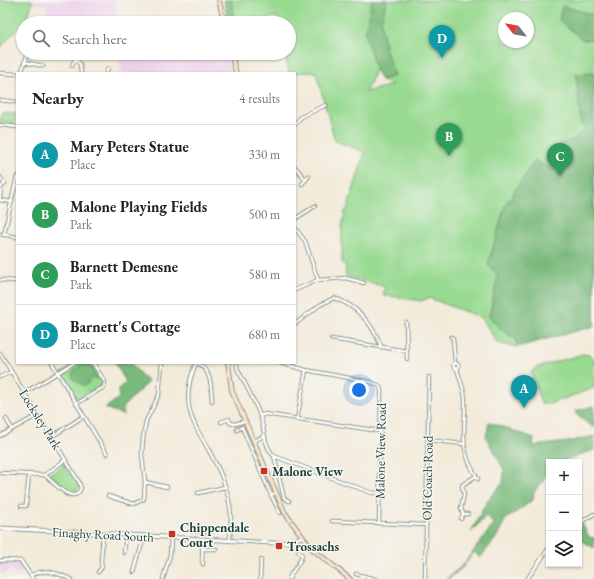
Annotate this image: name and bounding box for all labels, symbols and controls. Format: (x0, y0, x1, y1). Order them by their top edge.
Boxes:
north arrow (498, 12, 534, 48)
search box (16, 16, 296, 60)
pin: D (429, 25, 455, 58)
icon: search (30, 27, 52, 49)
text: Search here (62, 29, 127, 48)
text: Nearby (32, 87, 84, 109)
text: 4 results (239, 90, 280, 107)
pin: B (436, 123, 462, 156)
text: Mary Peters Statue (70, 137, 189, 156)
pin: C (547, 143, 573, 176)
text: A (40, 146, 50, 163)
text: 330 m (249, 146, 280, 163)
text: Place (70, 156, 96, 173)
text: Malone Playing Fields (70, 197, 207, 216)
text: B (41, 206, 49, 223)
text: 500 m (249, 206, 280, 223)
text: Park (70, 216, 92, 233)
text: Barnett Demesne (70, 257, 178, 276)
text: C (40, 266, 50, 283)
text: 580 m (249, 266, 280, 283)
text: Park (70, 276, 92, 293)
text: Barnett's Cottage (70, 317, 180, 336)
text: D (40, 326, 50, 343)
text: 680 m (249, 326, 280, 343)
text: Place (70, 336, 96, 353)
pin: A (511, 375, 537, 408)
your location (349, 380, 369, 400)
street label: Locksley Park (15, 386, 66, 453)
street label: Malone View Road (371, 402, 390, 499)
street label: Old Coach Road (418, 435, 437, 520)
map controls (546, 459, 582, 567)
button: + (546, 459, 582, 495)
place label: Malone View (272, 463, 343, 480)
marker: Malone View (259, 466, 269, 476)
button: − (546, 495, 582, 531)
place label: Chippendale Court (180, 519, 250, 551)
street label: Finaghy Road South (52, 523, 155, 546)
marker: Chippendale Court (167, 529, 177, 539)
button: layers (546, 531, 582, 567)
place label: Trossachs (287, 538, 340, 555)
marker: Trossachs (274, 541, 284, 551)

